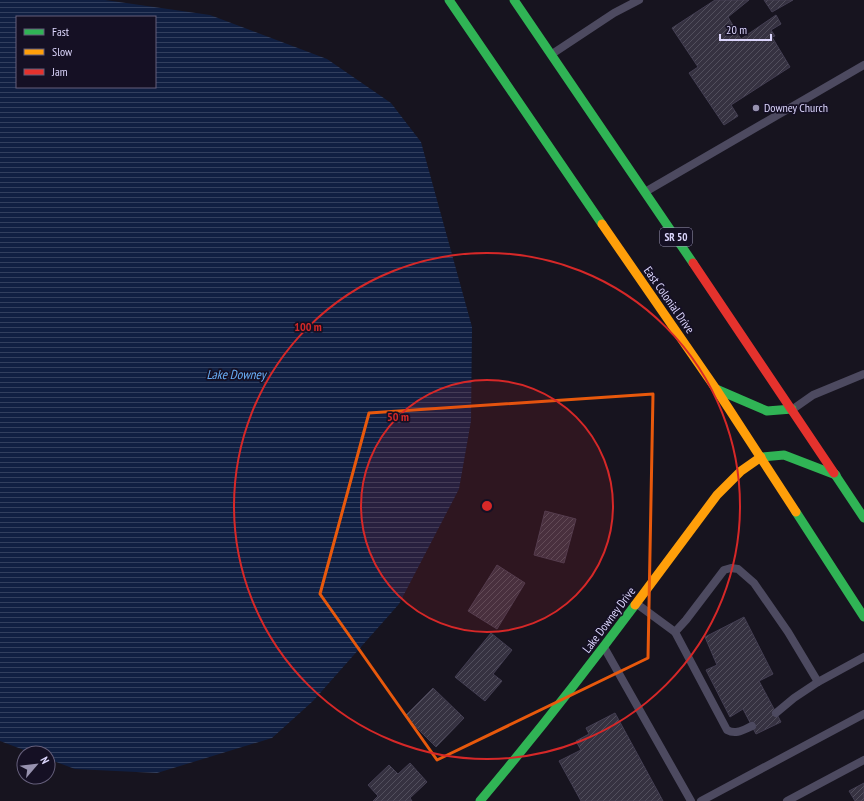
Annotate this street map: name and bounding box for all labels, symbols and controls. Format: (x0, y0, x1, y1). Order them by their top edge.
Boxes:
legend (16, 16, 156, 88)
scale bar (720, 16, 771, 42)
text: 20 m (726, 22, 747, 37)
text: Fast (52, 24, 70, 39)
text: Slow (52, 44, 73, 59)
text: Jam (51, 64, 68, 79)
place label: Downey Church (764, 100, 828, 115)
marker: Downey Church (751, 103, 761, 113)
road number: SR 50 (660, 228, 692, 246)
street label: East Colonial Drive (641, 263, 698, 336)
text: 100 m (294, 319, 322, 334)
water label: Lake Downey (206, 366, 268, 383)
text: 50 m (387, 409, 409, 424)
centre of rings (480, 499, 494, 513)
street label: Lake Downey Drive (579, 584, 638, 656)
north arrow (16, 745, 56, 785)
text: N (37, 754, 52, 766)

